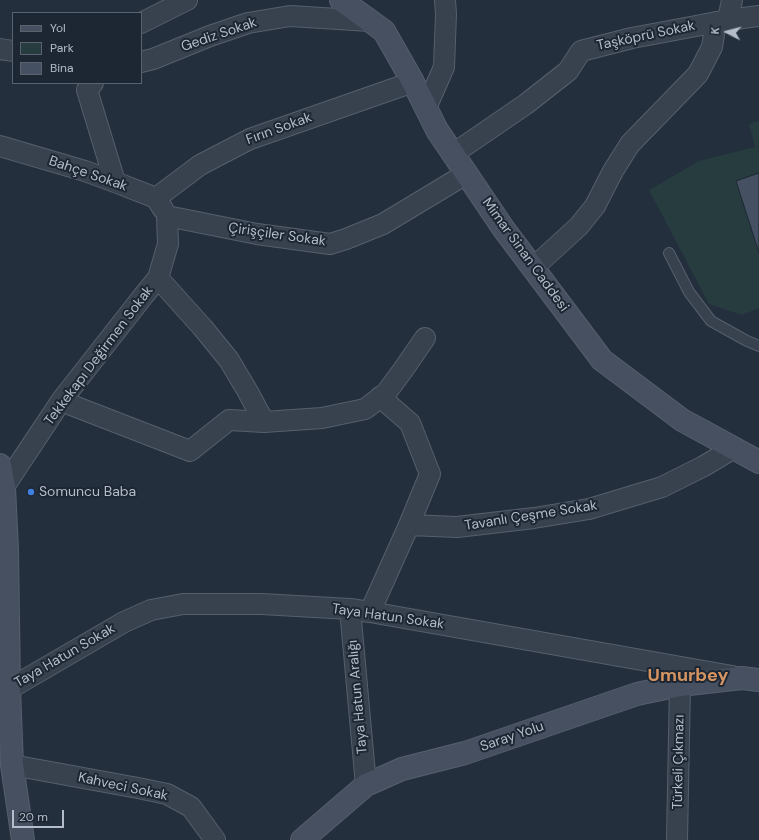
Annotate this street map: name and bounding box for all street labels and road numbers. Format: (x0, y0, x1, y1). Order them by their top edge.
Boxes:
street label: Gediz Sokak (179, 14, 259, 56)
street label: Taşköprü Sokak (595, 17, 697, 55)
street label: Fırın Sokak (244, 109, 314, 149)
street label: Bahçe Sokak (47, 153, 129, 195)
street label: Mimar Sinan Caddesi (478, 195, 572, 315)
street label: Çirişçiler Sokak (227, 220, 327, 250)
street label: Tekkekapı Değirmen Sokak (41, 283, 157, 429)
street label: Tavanlı Çeşme Sokak (463, 497, 599, 535)
street label: Taya Hatun Sokak (331, 601, 445, 633)
street label: Taya Hatun Sokak (12, 620, 118, 692)
street label: Taya Hatun Aralığı (345, 639, 371, 755)
street label: Türkeli Çıkmazı (670, 714, 688, 810)
street label: Saray Yolu (478, 718, 546, 756)
street label: Kahveci Sokak (76, 769, 170, 805)

